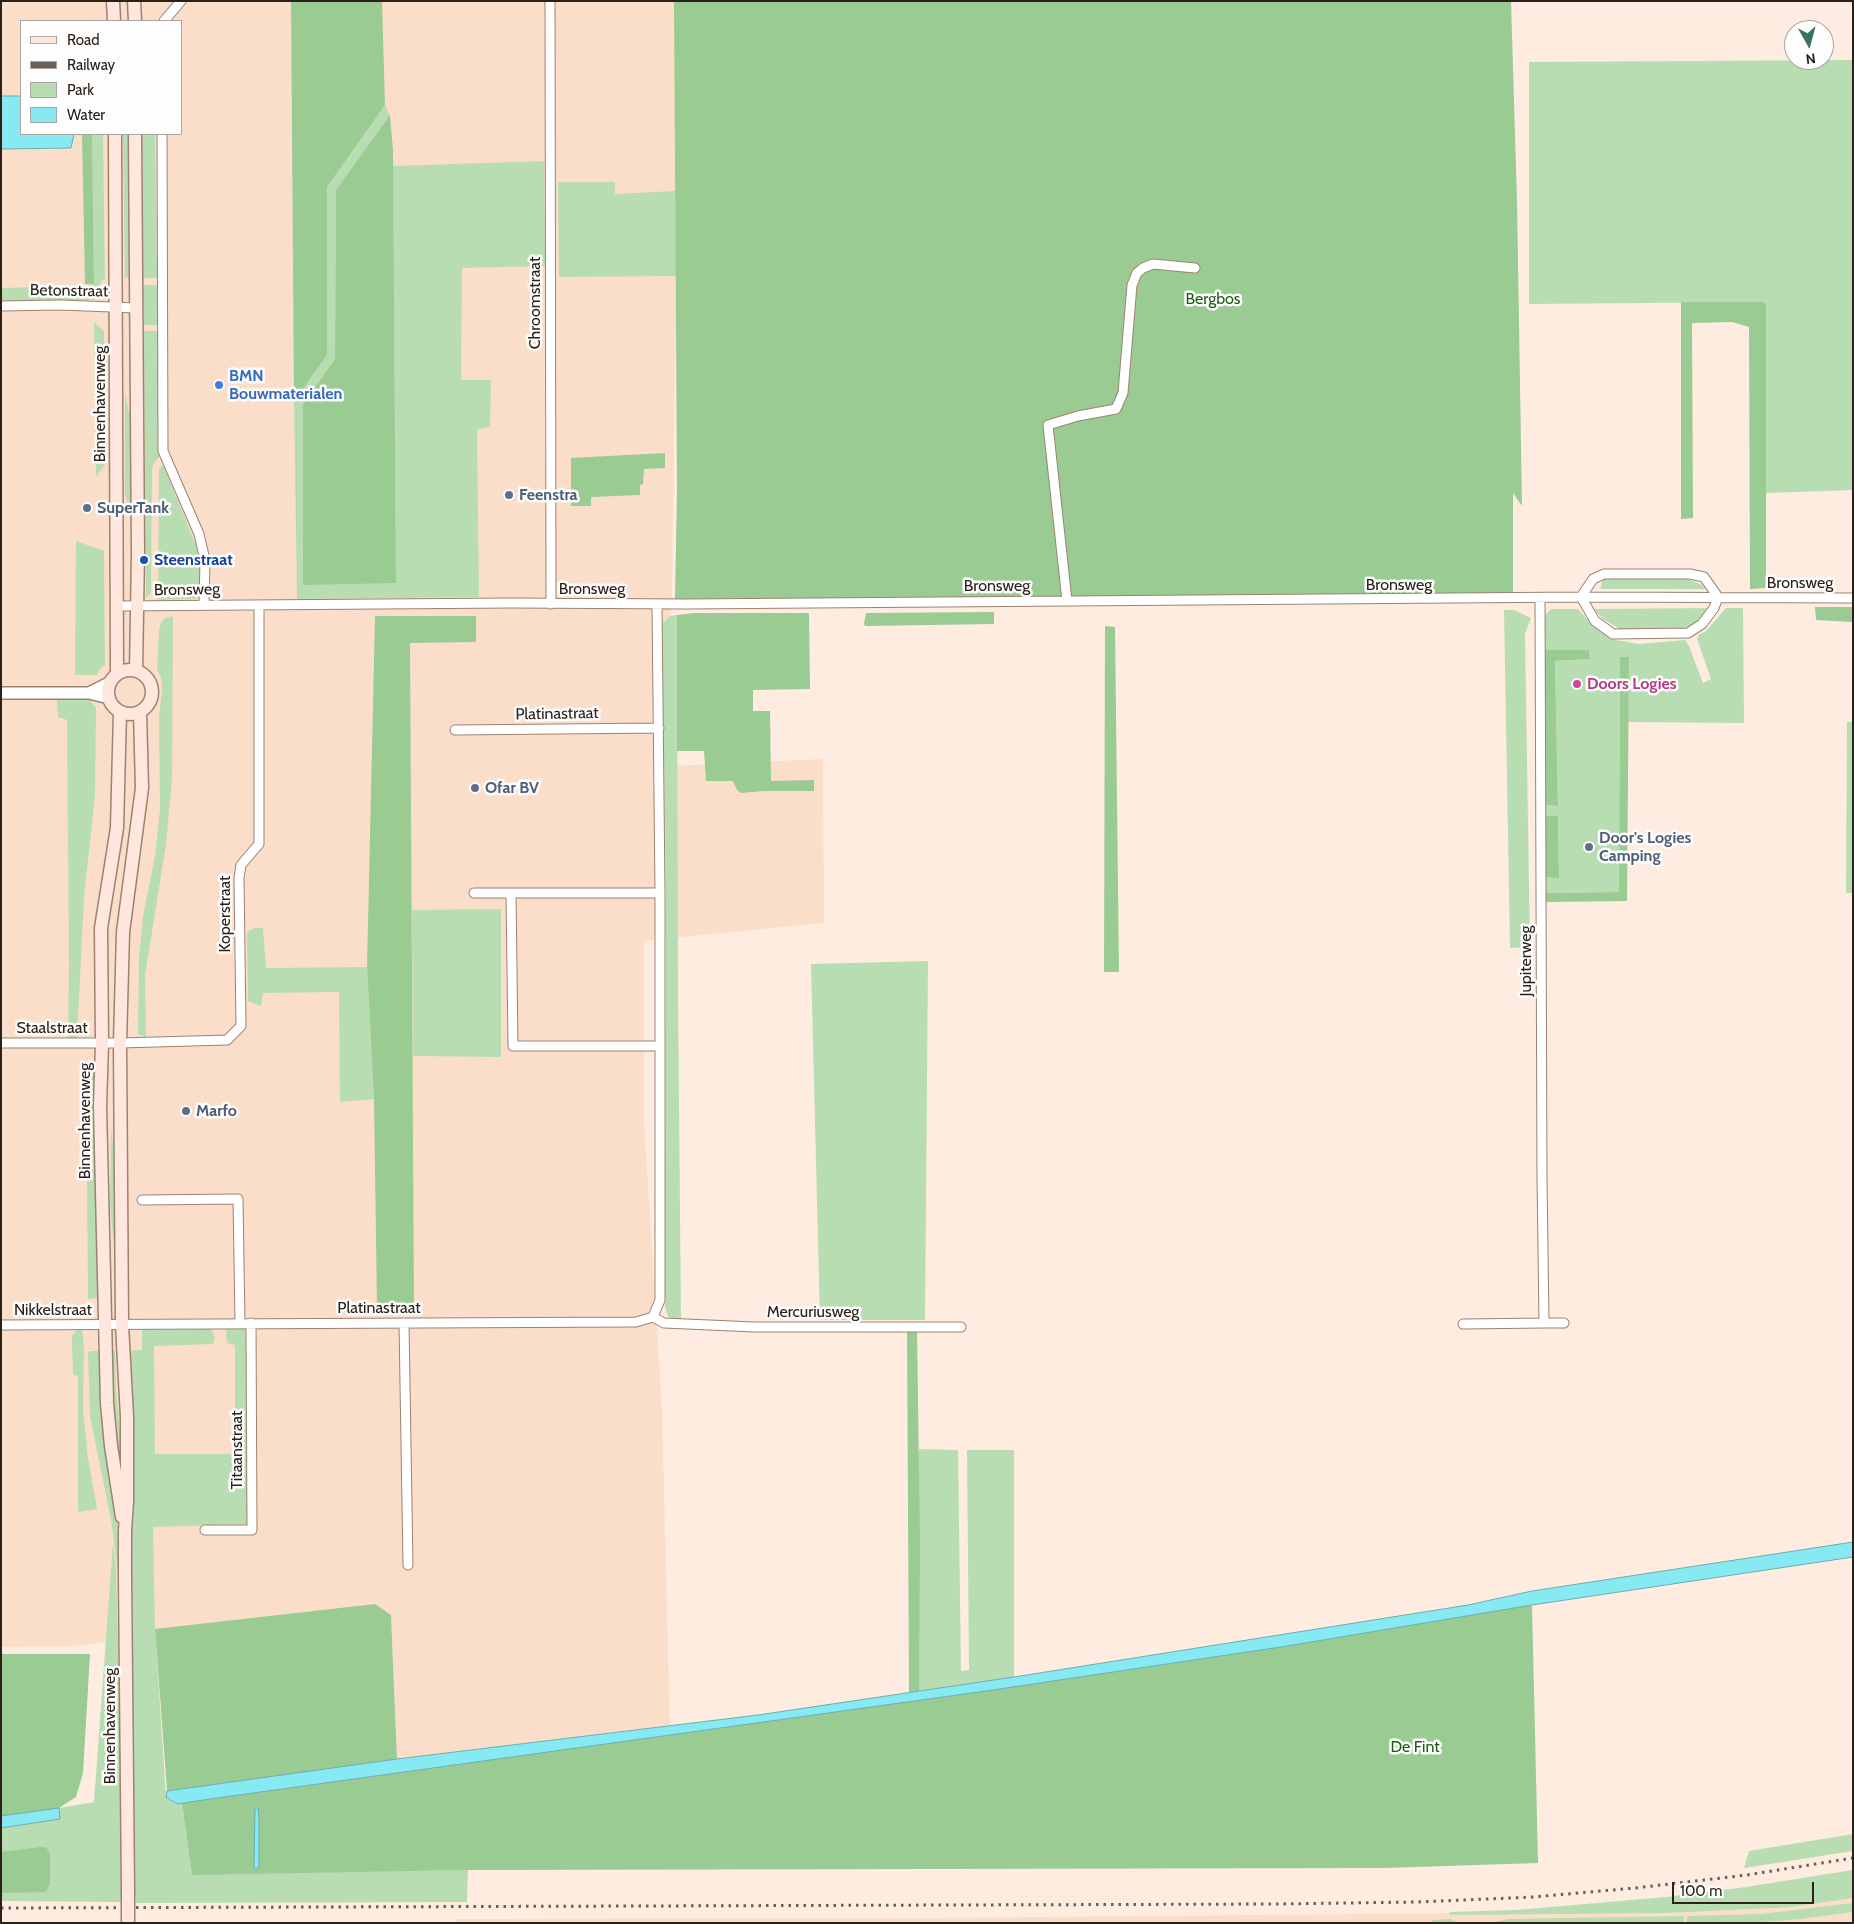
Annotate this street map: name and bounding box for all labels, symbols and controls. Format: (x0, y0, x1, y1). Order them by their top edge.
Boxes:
legend (20, 20, 182, 135)
north arrow (1784, 20, 1834, 70)
text: Road (67, 31, 100, 49)
text: N (1805, 49, 1817, 68)
text: Railway (67, 56, 115, 74)
text: Park (67, 81, 94, 99)
text: Water (67, 106, 105, 124)
street label: Chroomstraat (525, 257, 545, 349)
street label: Betonstraat (30, 281, 108, 301)
park label: Bergbos (1186, 289, 1240, 309)
street label: Binnenhavenweg (90, 346, 110, 462)
place label: BMN Bouwmaterialen (229, 366, 342, 404)
marker: BMN Bouwmaterialen (213, 379, 225, 391)
place label: Feenstra (519, 485, 578, 505)
marker: Feenstra (503, 489, 515, 501)
place label: SuperTank (97, 498, 169, 518)
marker: SuperTank (81, 502, 93, 514)
place label: Steenstraat (154, 550, 233, 570)
marker: Steenstraat (138, 554, 150, 566)
street label: Bronsweg (1767, 573, 1833, 593)
street label: Bronsweg (1366, 575, 1432, 595)
street label: Bronsweg (964, 576, 1030, 596)
street label: Bronsweg (559, 579, 625, 599)
street label: Bronsweg (154, 580, 220, 600)
place label: Doors Logies (1587, 674, 1677, 694)
marker: Doors Logies (1571, 678, 1583, 690)
street label: Platinastraat (515, 704, 599, 724)
place label: Ofar BV (485, 778, 539, 798)
marker: Ofar BV (469, 782, 481, 794)
place label: Door's Logies Camping (1599, 828, 1691, 866)
marker: Door's Logies Camping (1583, 841, 1595, 853)
street label: Koperstraat (215, 875, 235, 953)
street label: Jupiterweg (1516, 926, 1536, 996)
street label: Staalstraat (16, 1018, 88, 1038)
street label: Binnenhavenweg (75, 1063, 95, 1179)
place label: Marfo (196, 1101, 237, 1121)
marker: Marfo (180, 1105, 192, 1117)
street label: Platinastraat (337, 1298, 421, 1318)
street label: Nikkelstraat (14, 1300, 92, 1320)
street label: Mercuriusweg (767, 1302, 859, 1322)
street label: Titaanstraat (227, 1410, 247, 1490)
street label: Binnenhavenweg (100, 1668, 120, 1784)
park label: De Fint (1390, 1737, 1440, 1757)
scale bar (1674, 1872, 1816, 1904)
text: 100 m (1680, 1882, 1722, 1900)

